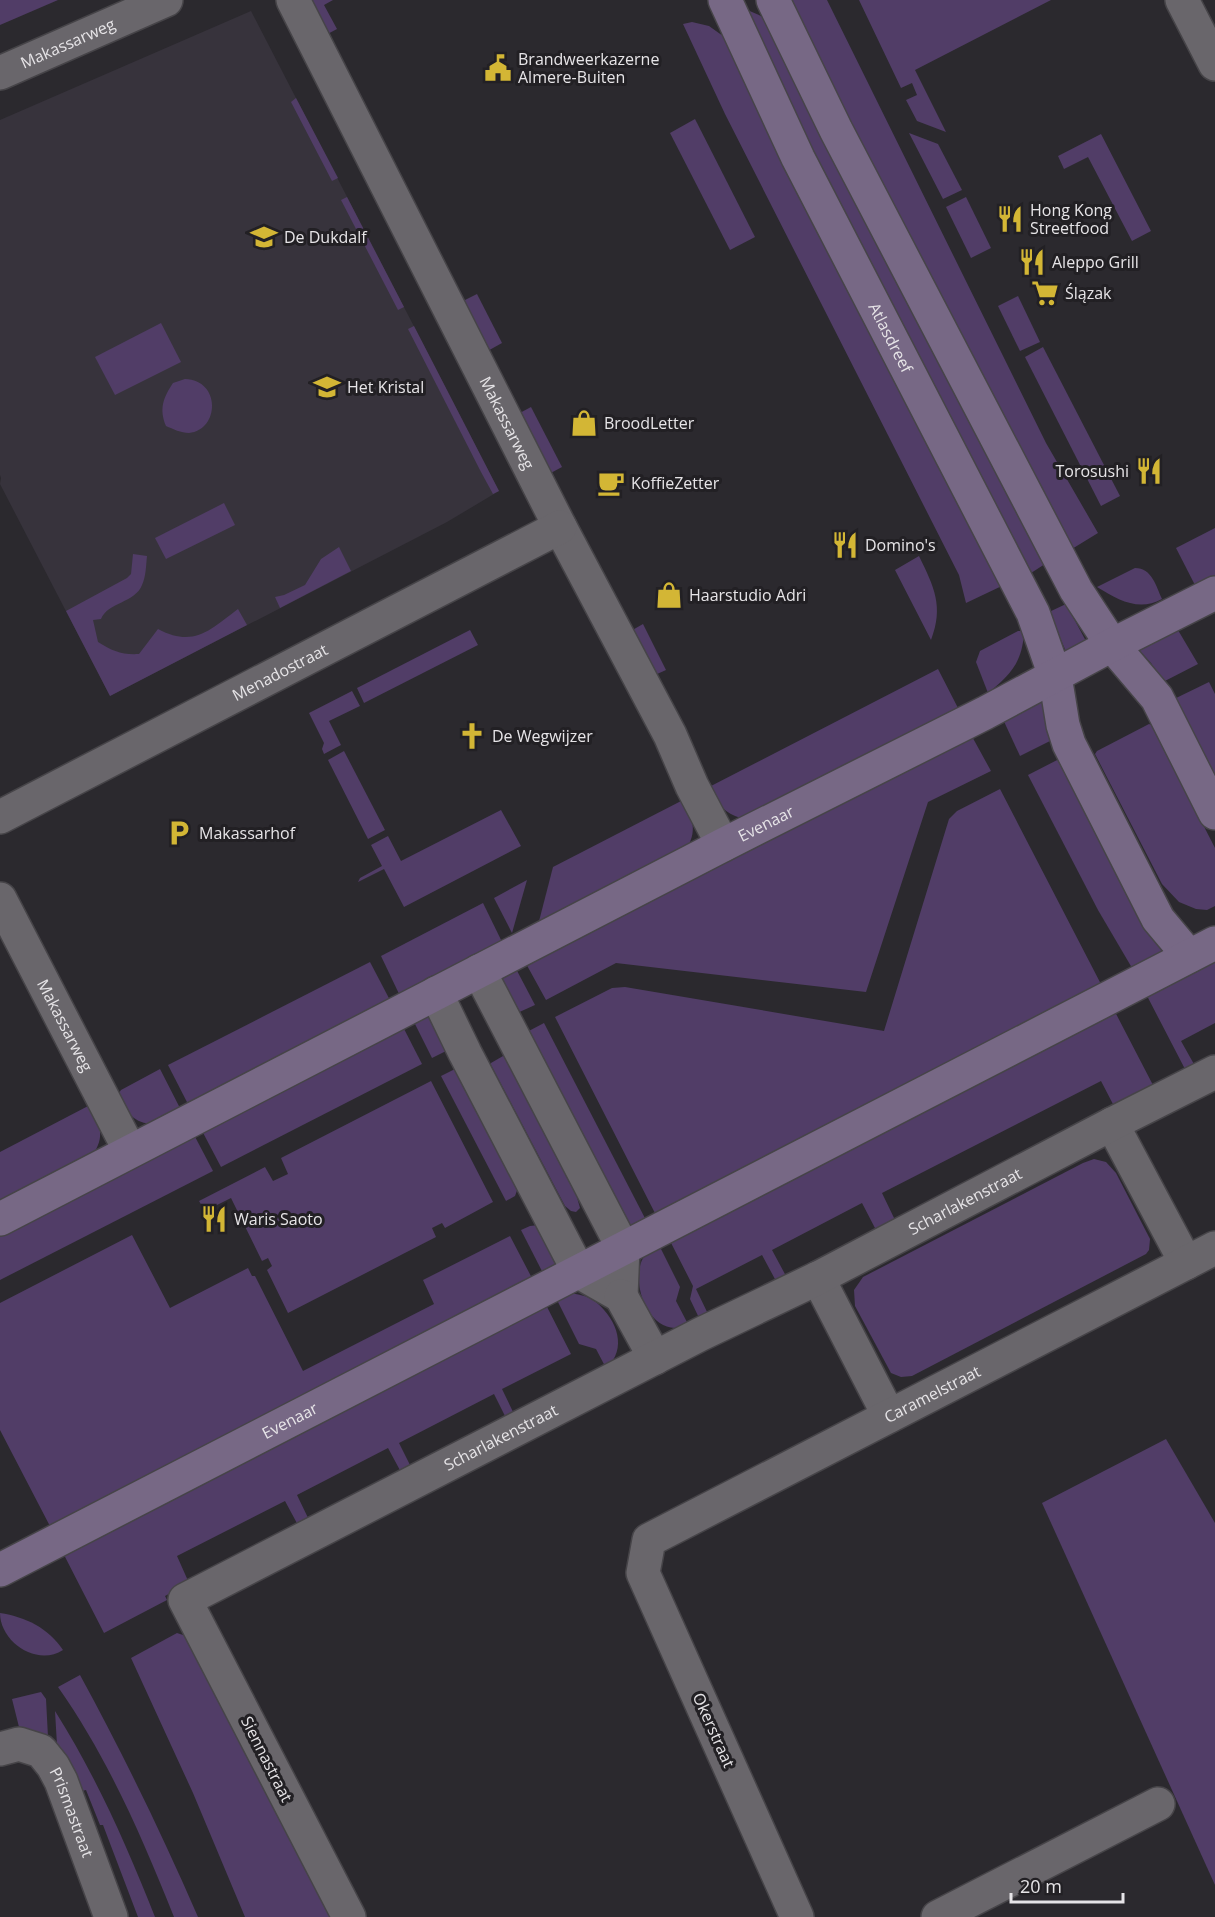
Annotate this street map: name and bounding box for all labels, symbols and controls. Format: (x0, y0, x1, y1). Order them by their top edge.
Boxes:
street label: Makassarweg (17, 13, 119, 74)
place label: Brandweerkazerne Almere-Buiten (518, 48, 659, 88)
public building icon: Brandweerkazerne Almere-Buiten (483, 53, 513, 83)
place label: Hong Kong Streetfood (1030, 199, 1112, 239)
restaurant icon: Hong Kong Streetfood (995, 204, 1025, 234)
school or university icon: De Dukdalf (249, 222, 279, 252)
place label: De Dukdalf (284, 226, 368, 248)
restaurant icon: Aleppo Grill (1017, 247, 1047, 277)
place label: Aleppo Grill (1052, 251, 1139, 273)
supermarket icon: Ślązak (1030, 278, 1060, 308)
place label: Ślązak (1065, 282, 1112, 304)
street label: Atlasdreef (863, 299, 919, 378)
school or university icon: Het Kristal (312, 372, 342, 402)
street label: Makassarweg (475, 373, 540, 473)
place label: Het Kristal (347, 376, 424, 398)
shop icon: BroodLetter (569, 408, 599, 438)
place label: BroodLetter (604, 412, 695, 434)
restaurant icon: Torosushi (1134, 456, 1164, 486)
place label: Torosushi (1055, 460, 1129, 482)
cafe icon: KoffieZetter (596, 468, 626, 498)
place label: KoffieZetter (631, 472, 720, 494)
restaurant icon: Domino's (830, 530, 860, 560)
place label: Domino's (865, 534, 936, 556)
shop icon: Haarstudio Adri (654, 580, 684, 610)
place label: Haarstudio Adri (689, 584, 806, 606)
street label: Menadostraat (228, 638, 332, 706)
church icon: De Wegwijzer (457, 721, 487, 751)
place label: De Wegwijzer (492, 725, 593, 747)
street label: Evenaar (734, 800, 798, 847)
parking icon: Makassarhof (164, 818, 194, 848)
place label: Makassarhof (199, 822, 297, 844)
street label: Makassarweg (32, 975, 98, 1076)
street label: Scharlakenstraat (904, 1162, 1026, 1240)
restaurant icon: Waris Saoto (199, 1204, 229, 1234)
place label: Waris Saoto (234, 1208, 323, 1230)
street label: Caramelstraat (880, 1360, 984, 1428)
street label: Evenaar (258, 1397, 322, 1444)
street label: Scharlakenstraat (440, 1399, 562, 1476)
street label: Okerstraat (688, 1689, 740, 1771)
street label: Siennastraat (236, 1712, 298, 1806)
street label: Prismastraat (45, 1763, 99, 1861)
scale bar (1011, 1866, 1124, 1904)
text: 20 m (1020, 1874, 1062, 1898)

